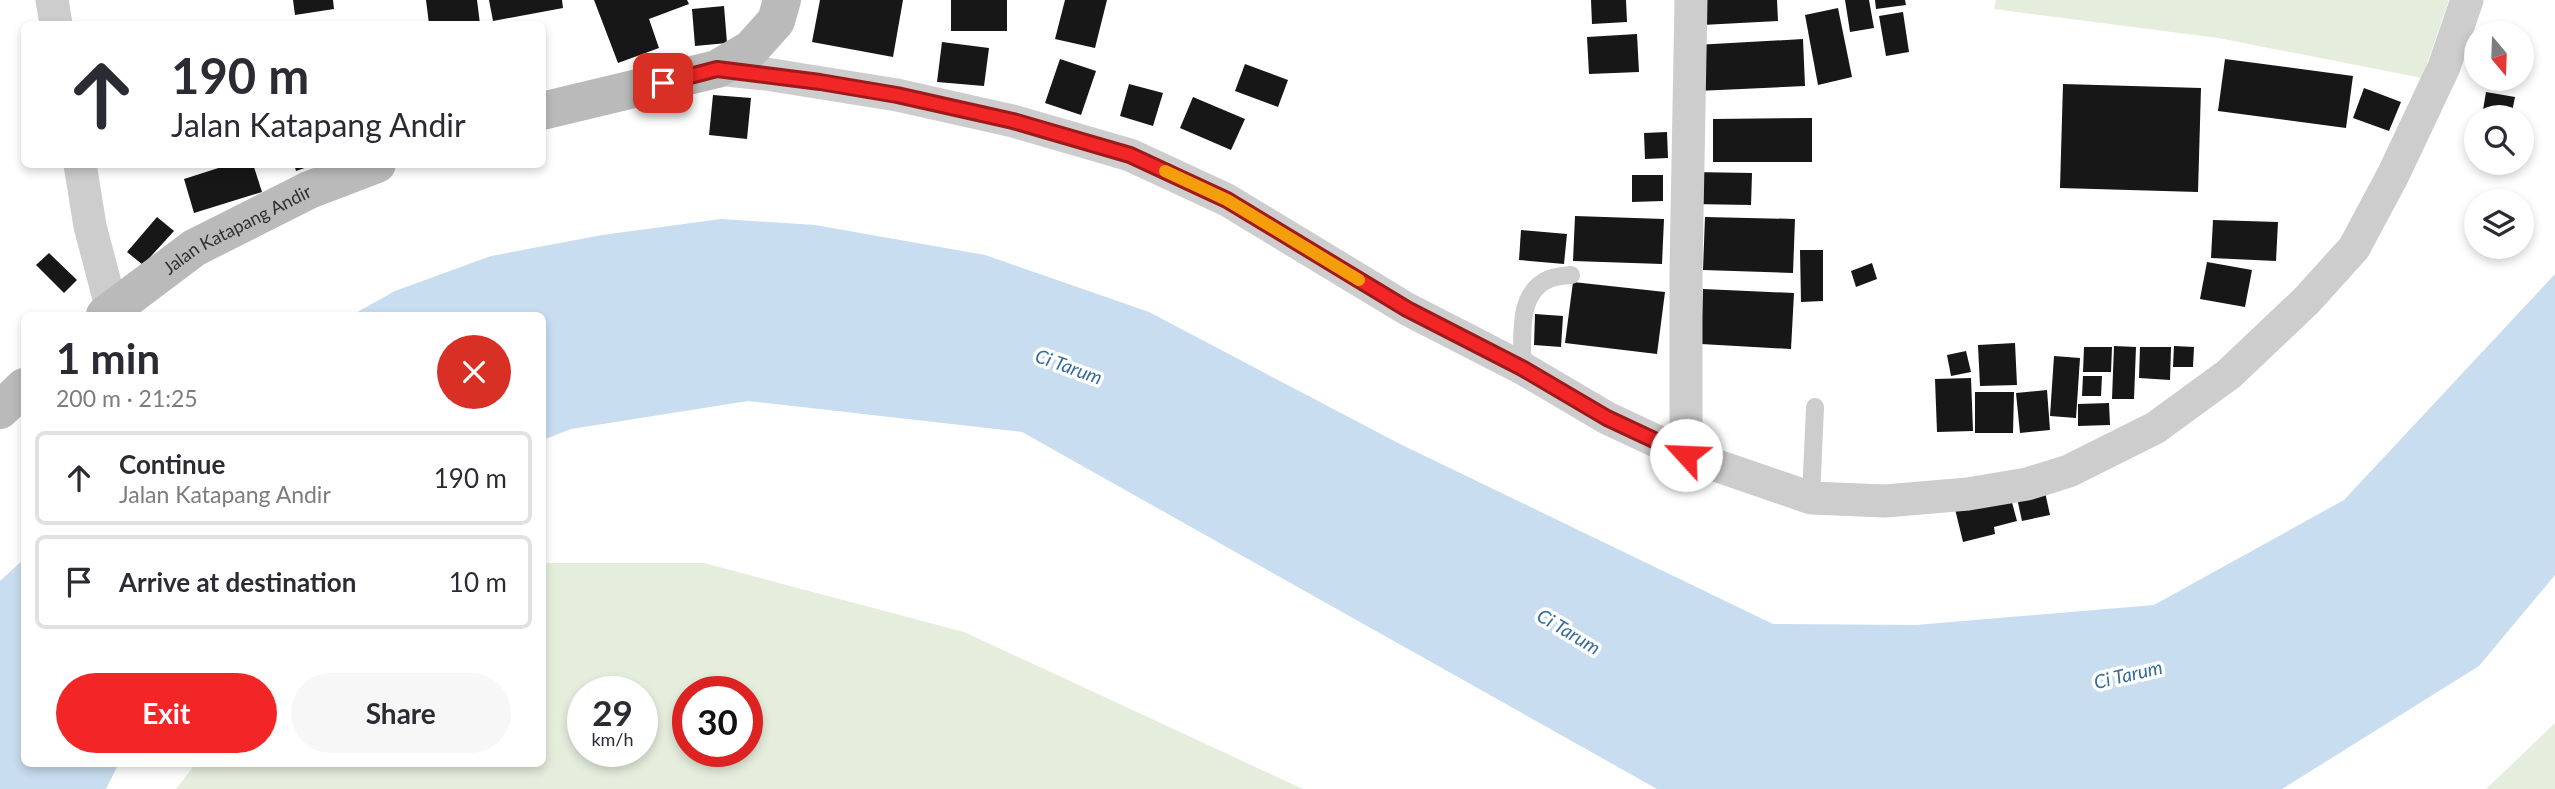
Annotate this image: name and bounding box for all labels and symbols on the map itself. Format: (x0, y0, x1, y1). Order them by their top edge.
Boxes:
north arrow (2464, 21, 2534, 91)
pin (633, 53, 693, 113)
street label: Jalan Katapang Andir (158, 180, 315, 279)
water label: Ci Tarum (1032, 343, 1106, 389)
position arrow (1649, 418, 1723, 492)
water label: Ci Tarum (1533, 603, 1605, 659)
water label: Ci Tarum (2091, 655, 2165, 693)
speed limit sign: 30 (672, 676, 763, 767)

